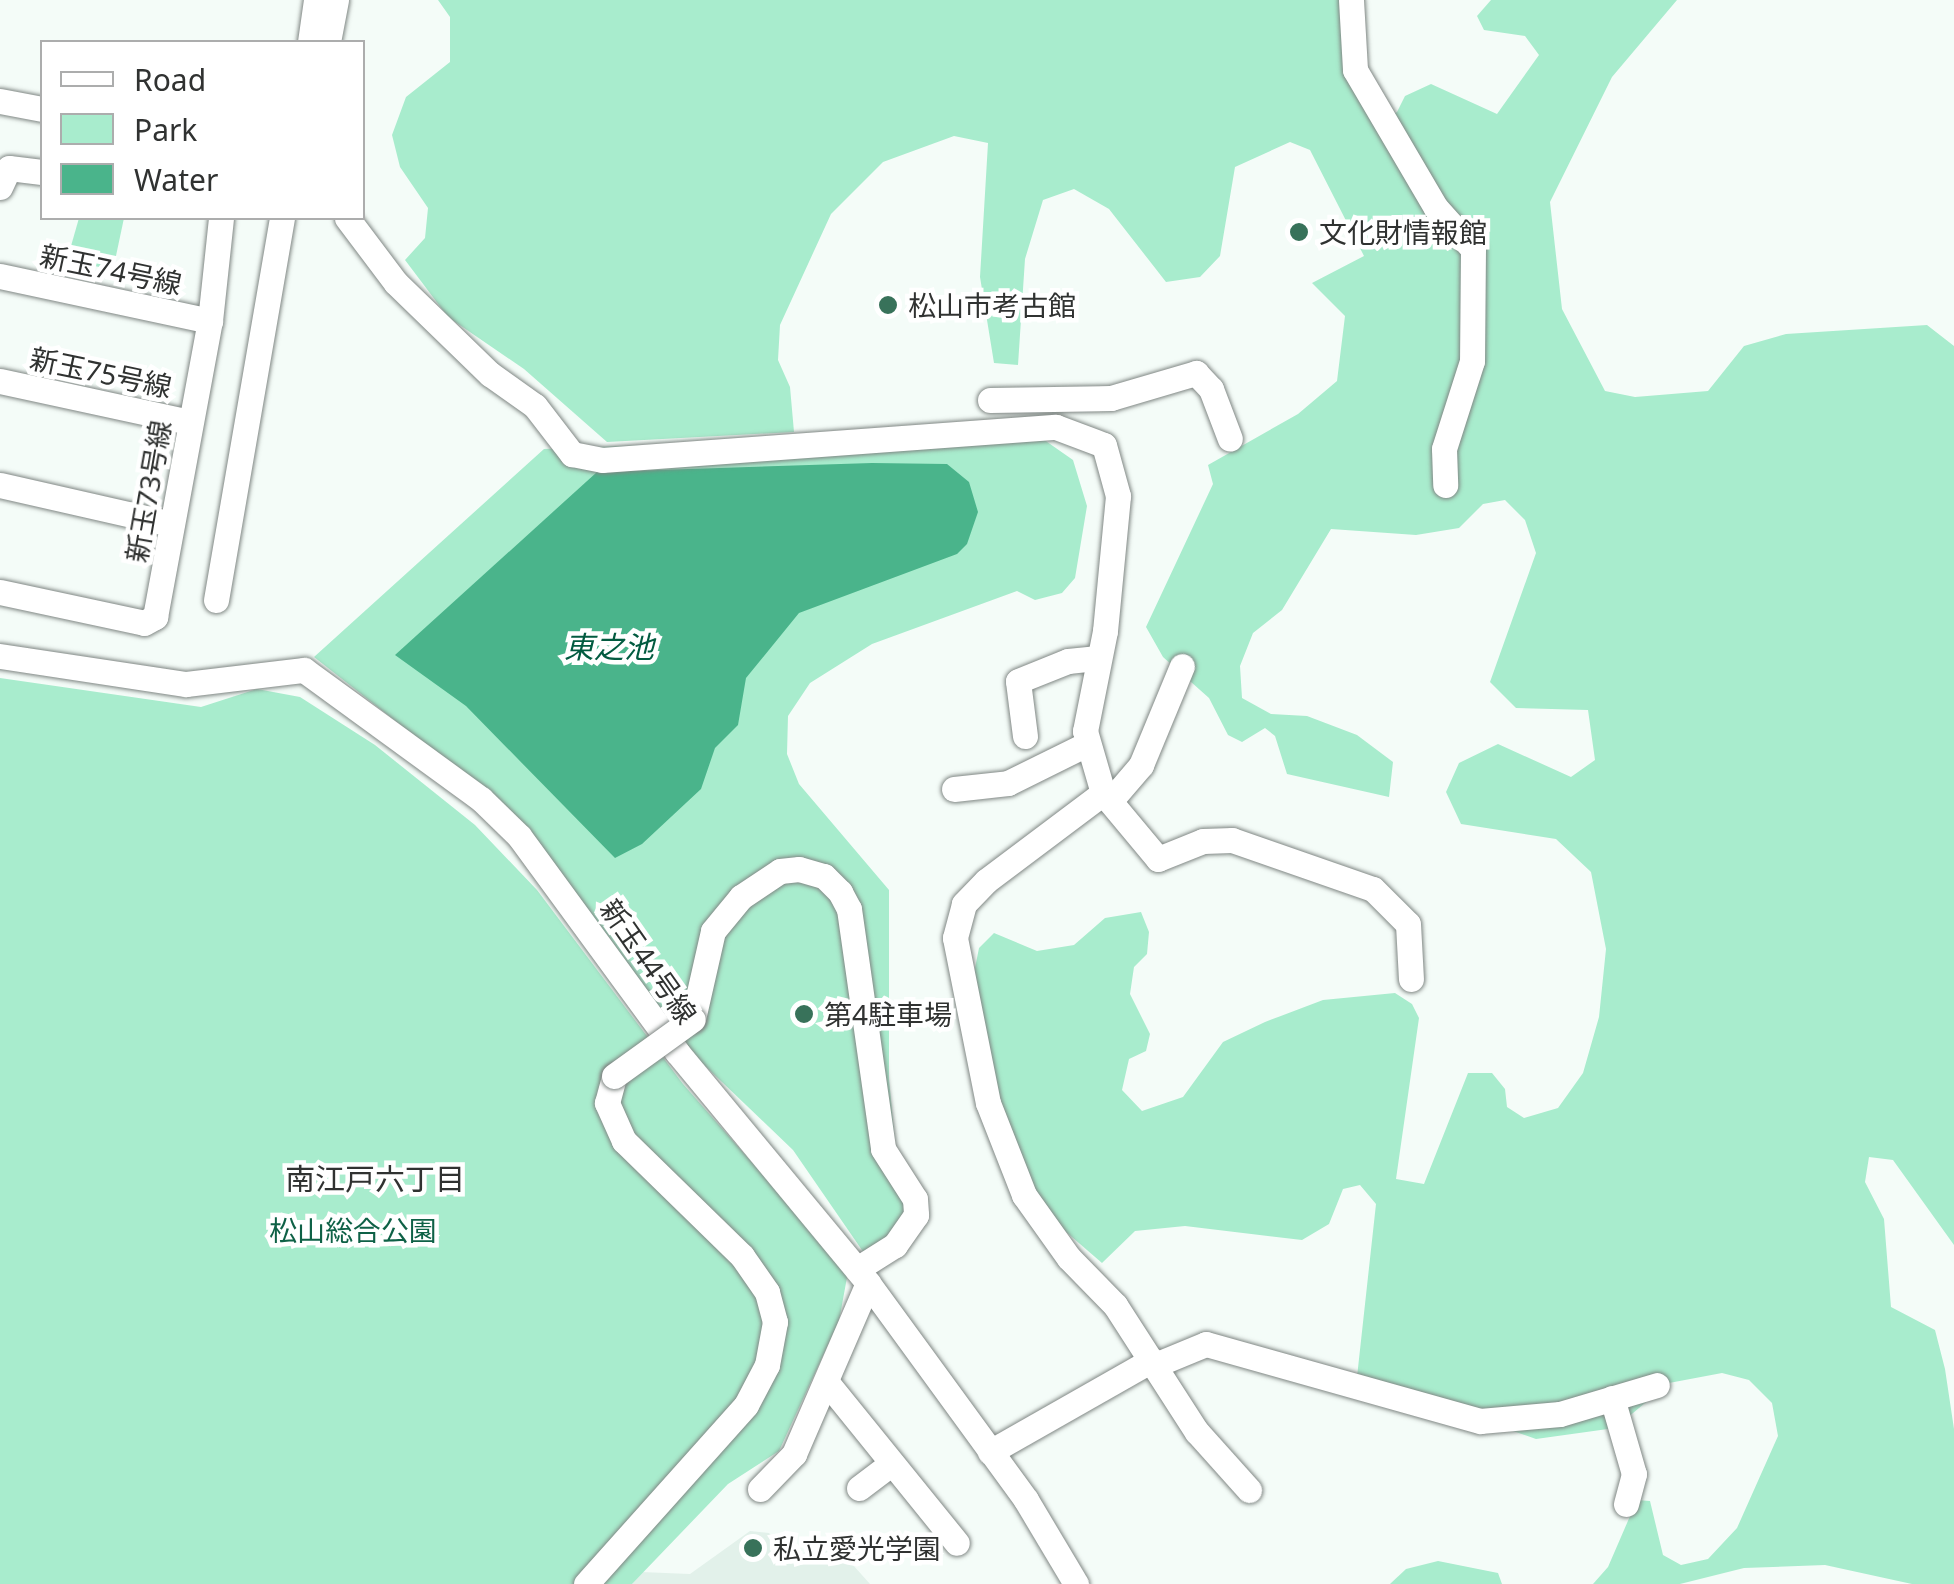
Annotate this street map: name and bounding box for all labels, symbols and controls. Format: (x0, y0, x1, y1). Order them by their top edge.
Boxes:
legend (40, 40, 365, 220)
text: Road (134, 59, 206, 100)
text: Park (134, 109, 197, 150)
text: Water (134, 159, 218, 200)
place label: 文化財情報館 (1319, 215, 1487, 249)
marker: 文化財情報館 (1288, 221, 1310, 243)
street label: 新玉74号線 (37, 238, 185, 300)
place label: 松山市考古館 (908, 288, 1076, 322)
marker: 松山市考古館 (877, 294, 899, 316)
street label: 新玉75号線 (27, 341, 175, 403)
street label: 新玉73号線 (119, 417, 177, 565)
water label: 東之池 (564, 629, 654, 665)
street label: 新玉44号線 (594, 892, 704, 1030)
place label: 第4駐車場 (824, 997, 952, 1031)
marker: 第4駐車場 (793, 1003, 815, 1025)
district label: 南江戸六丁目 (285, 1161, 465, 1197)
park label: 松山総合公園 (269, 1213, 437, 1247)
place label: 私立愛光学園 (773, 1531, 941, 1565)
marker: 私立愛光学園 (742, 1537, 764, 1559)

